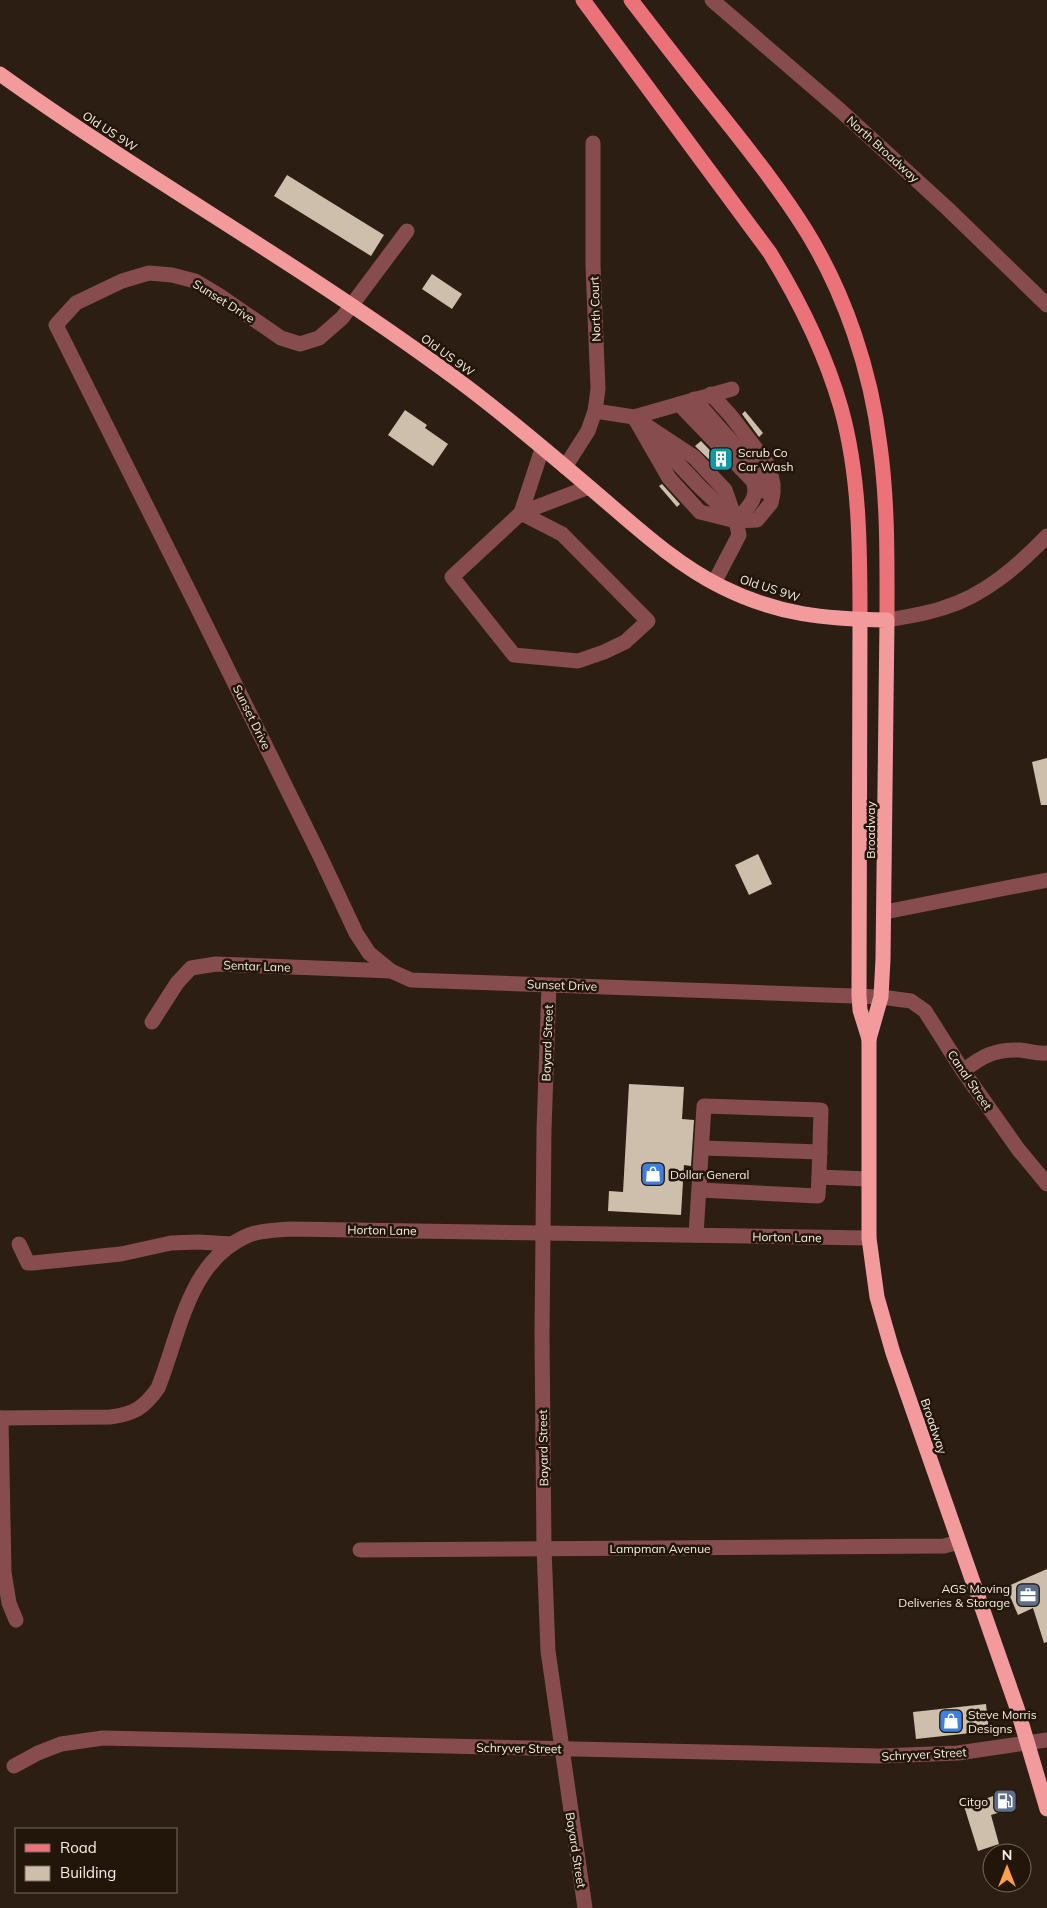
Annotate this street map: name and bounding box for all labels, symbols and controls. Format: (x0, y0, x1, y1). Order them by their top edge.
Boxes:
street label: Old US 9W (80, 108, 140, 154)
street label: North Broadway (844, 113, 923, 186)
street label: Sunset Drive (190, 276, 258, 326)
street label: North Court (586, 276, 604, 342)
street label: Old US 9W (418, 331, 478, 379)
place label: Scrub Co Car Wash (738, 445, 794, 474)
building icon: Scrub Co Car Wash (708, 446, 734, 472)
street label: Old US 9W (738, 571, 802, 605)
street label: Sunset Drive (230, 682, 274, 752)
street label: Broadway (863, 801, 878, 859)
street label: Sentar Lane (223, 957, 291, 975)
street label: Sunset Drive (527, 976, 597, 994)
street label: Bayard Street (538, 1004, 556, 1082)
street label: Canal Street (945, 1047, 995, 1113)
shop icon: Dollar General (640, 1161, 666, 1187)
place label: Dollar General (670, 1167, 749, 1182)
street label: Horton Lane (347, 1222, 417, 1238)
street label: Horton Lane (752, 1229, 822, 1245)
street label: Broadway (918, 1396, 951, 1456)
street label: Bayard Street (535, 1410, 551, 1486)
street label: Lampman Avenue (609, 1541, 711, 1556)
place label: AGS Moving Deliveries & Storage (898, 1581, 1010, 1610)
office icon: AGS Moving Deliveries & Storage (1015, 1582, 1041, 1608)
place label: Steve Morris Designs (968, 1707, 1037, 1736)
shop icon: Steve Morris Designs (938, 1708, 964, 1734)
street label: Schryver Street (476, 1740, 562, 1756)
street label: Schryver Street (881, 1744, 967, 1764)
fuel station icon: Citgo (992, 1788, 1018, 1814)
place label: Citgo (959, 1794, 988, 1809)
street label: Bayard Street (563, 1811, 589, 1889)
legend (15, 1828, 178, 1893)
text: Road (60, 1838, 97, 1857)
north arrow (982, 1843, 1032, 1893)
text: N (1002, 1846, 1012, 1864)
text: Building (60, 1863, 116, 1882)

